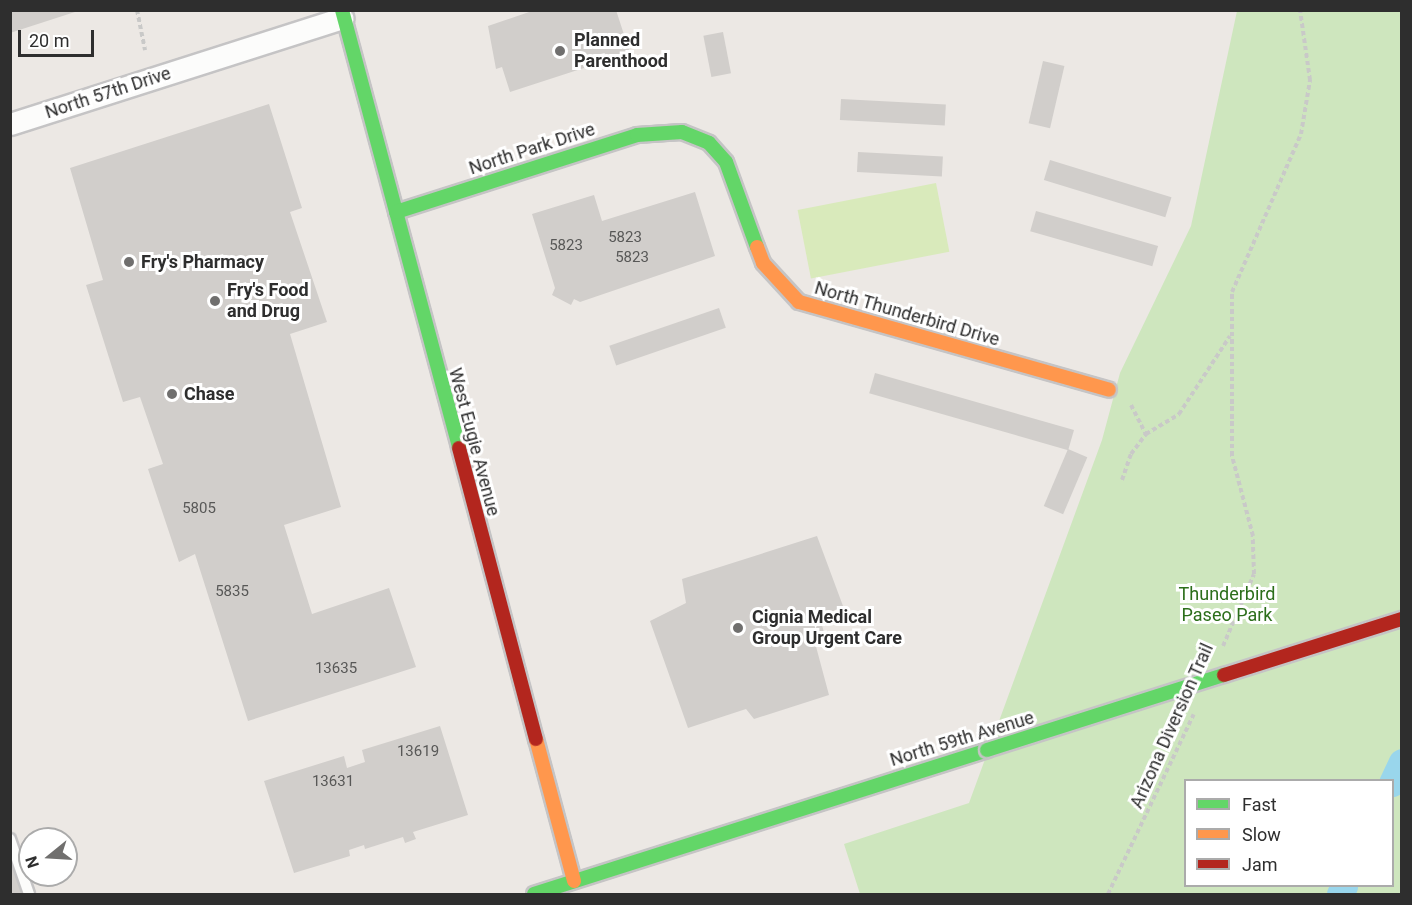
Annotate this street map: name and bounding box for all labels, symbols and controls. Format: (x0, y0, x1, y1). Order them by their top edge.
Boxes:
scale bar (21, 18, 98, 56)
text: 20 m (29, 30, 69, 51)
place label: Planned Parenthood (574, 30, 668, 72)
marker: Planned Parenthood (551, 42, 569, 60)
street label: North 57th Drive (42, 63, 174, 123)
street label: North Park Drive (466, 118, 598, 180)
house number: 5823 (608, 229, 642, 247)
house number: 5823 (549, 237, 583, 255)
house number: 5823 (615, 249, 649, 267)
place label: Fry's Pharmacy (141, 251, 264, 273)
marker: Fry's Pharmacy (122, 255, 136, 269)
street label: North Thunderbird Drive (812, 277, 1002, 351)
place label: Fry's Food and Drug (227, 280, 309, 322)
marker: Fry's Food and Drug (208, 294, 222, 308)
street label: West Eugie Avenue (444, 366, 504, 518)
place label: Chase (184, 383, 234, 405)
marker: Chase (165, 387, 179, 401)
house number: 5805 (182, 500, 216, 518)
house number: 5835 (215, 583, 249, 601)
park label: Thunderbird Paseo Park (1179, 584, 1275, 626)
place label: Cignia Medical Group Urgent Care (752, 607, 902, 650)
marker: Cignia Medical Group Urgent Care (729, 619, 747, 637)
street label: Arizona Diversion Trail (1126, 640, 1218, 812)
house number: 13635 (315, 660, 357, 678)
street label: North 59th Avenue (887, 707, 1037, 771)
house number: 13619 (397, 743, 439, 761)
house number: 13631 (312, 773, 354, 791)
legend (1184, 779, 1394, 887)
text: Fast (1242, 794, 1277, 815)
text: Slow (1242, 824, 1281, 845)
north arrow (18, 827, 78, 887)
text: N (22, 854, 43, 870)
text: Jam (1242, 854, 1278, 875)

